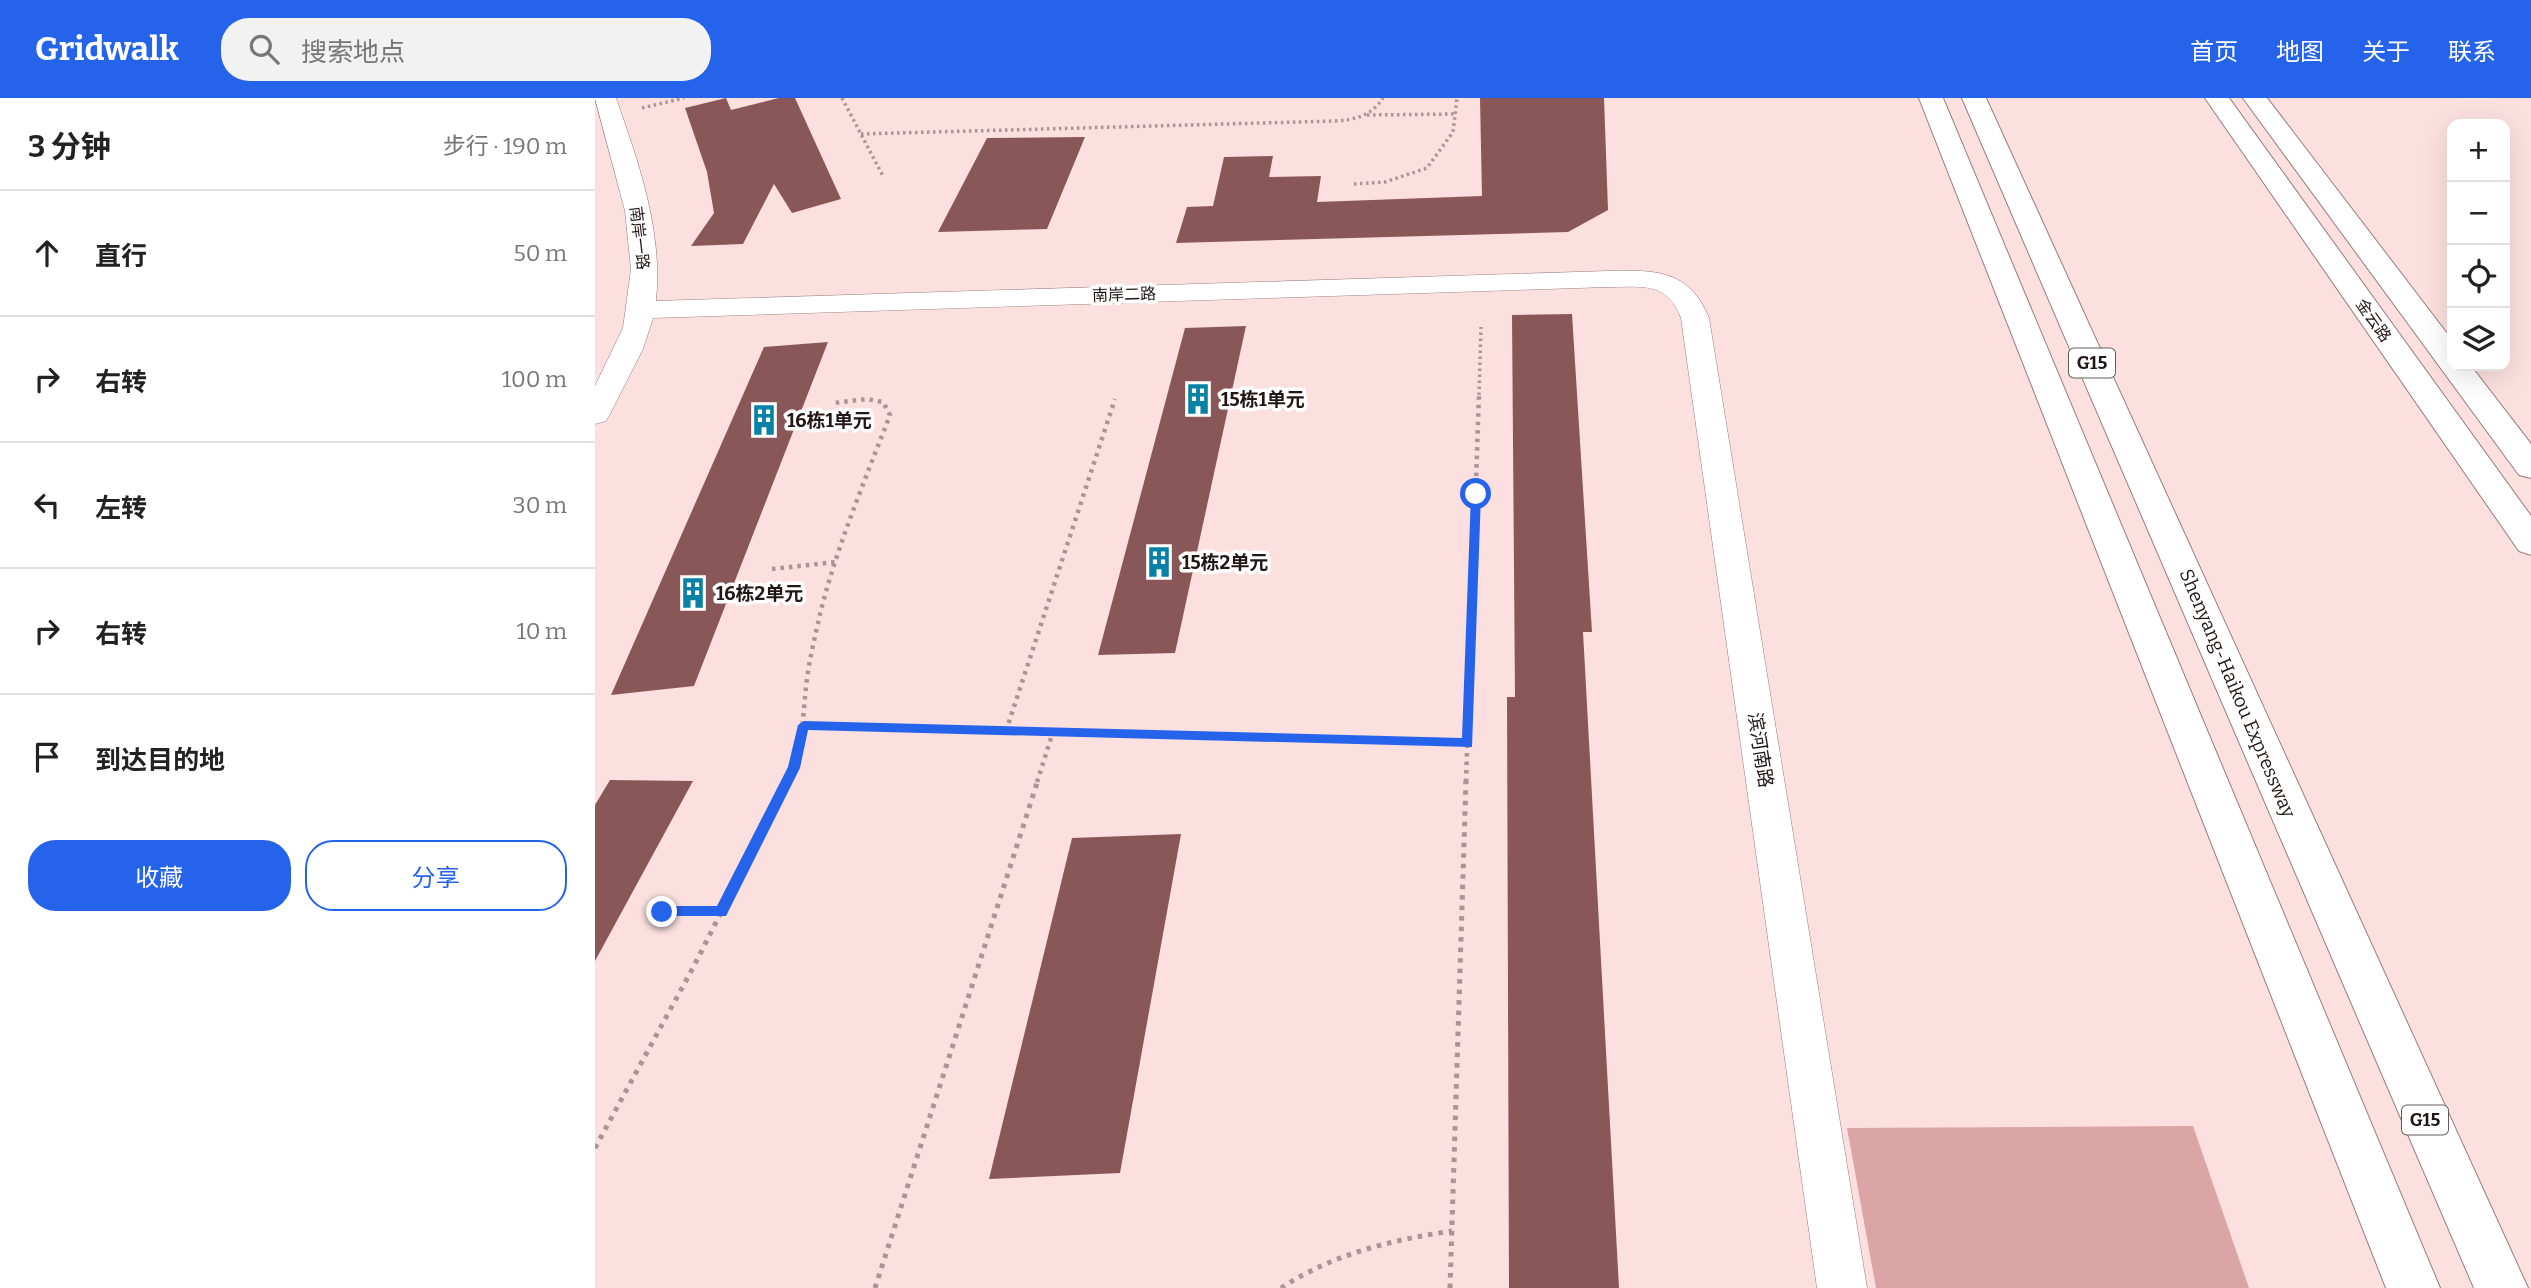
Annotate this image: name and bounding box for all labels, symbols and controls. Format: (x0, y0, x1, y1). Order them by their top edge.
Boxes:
search box (221, 18, 711, 81)
text: Gridwalk (35, 29, 179, 69)
icon: search (245, 30, 283, 68)
text: 搜索地点 (301, 37, 405, 68)
text: 首页 (2190, 38, 2238, 66)
text: 地图 (2276, 38, 2324, 66)
text: 关于 (2362, 38, 2410, 66)
text: 联系 (2448, 38, 2496, 66)
map controls (2447, 119, 2510, 371)
button: + (2447, 119, 2510, 182)
text: 3 分钟 (28, 129, 111, 165)
text: 步行 · 190 m (443, 132, 567, 160)
button: − (2447, 182, 2510, 245)
street label: 南岸一路 (626, 205, 653, 271)
icon: ahead (28, 234, 66, 272)
text: 50 m (513, 239, 567, 267)
text: 直行 (95, 241, 147, 272)
button: locate (2447, 245, 2510, 308)
street label: 南岸二路 (1092, 284, 1156, 305)
street label: 金云路 (2352, 295, 2395, 345)
button: layers (2447, 308, 2510, 371)
road number: G15 (2069, 348, 2115, 377)
icon: right (28, 360, 66, 398)
text: 100 m (502, 365, 567, 393)
text: 右转 (95, 367, 147, 398)
building icon: 15栋1单元 (1181, 382, 1215, 416)
place label: 15栋1单元 (1221, 388, 1305, 411)
building icon: 16栋1单元 (747, 403, 781, 437)
place label: 16栋1单元 (787, 409, 872, 432)
route start (1460, 478, 1491, 509)
icon: left (28, 486, 66, 524)
text: 30 m (513, 491, 567, 519)
text: 左转 (95, 493, 147, 524)
building icon: 15栋2单元 (1142, 545, 1176, 579)
place label: 15栋2单元 (1182, 551, 1268, 574)
street label: Shenyang-Haikou Expressway (2175, 565, 2301, 822)
building icon: 16栋2单元 (676, 576, 710, 610)
place label: 16栋2单元 (716, 582, 803, 605)
icon: right (28, 612, 66, 650)
text: 10 m (516, 617, 567, 645)
text: 右转 (95, 619, 147, 650)
street label: 滨河南路 (1743, 711, 1778, 789)
icon: arrive (28, 738, 66, 776)
text: 到达目的地 (95, 745, 225, 776)
button: 收藏 (28, 840, 291, 911)
button: 分享 (305, 840, 567, 911)
route end (646, 896, 677, 927)
road number: G15 (2402, 1105, 2448, 1134)

